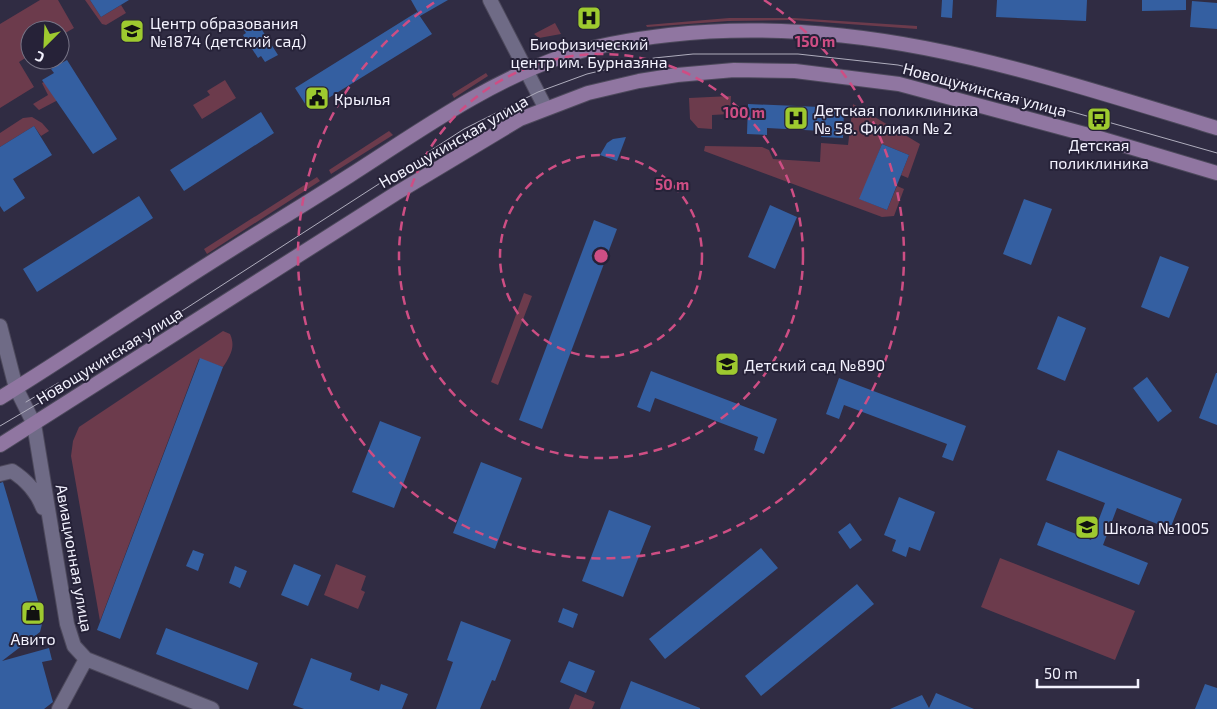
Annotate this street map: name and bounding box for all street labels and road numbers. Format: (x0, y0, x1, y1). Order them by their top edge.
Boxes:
street label: Новощукинская улица (901, 58, 1069, 121)
street label: Новощукинская улица (375, 91, 531, 192)
street label: Новощукинская улица (32, 302, 186, 409)
street label: Авиационная улица (52, 483, 97, 633)

